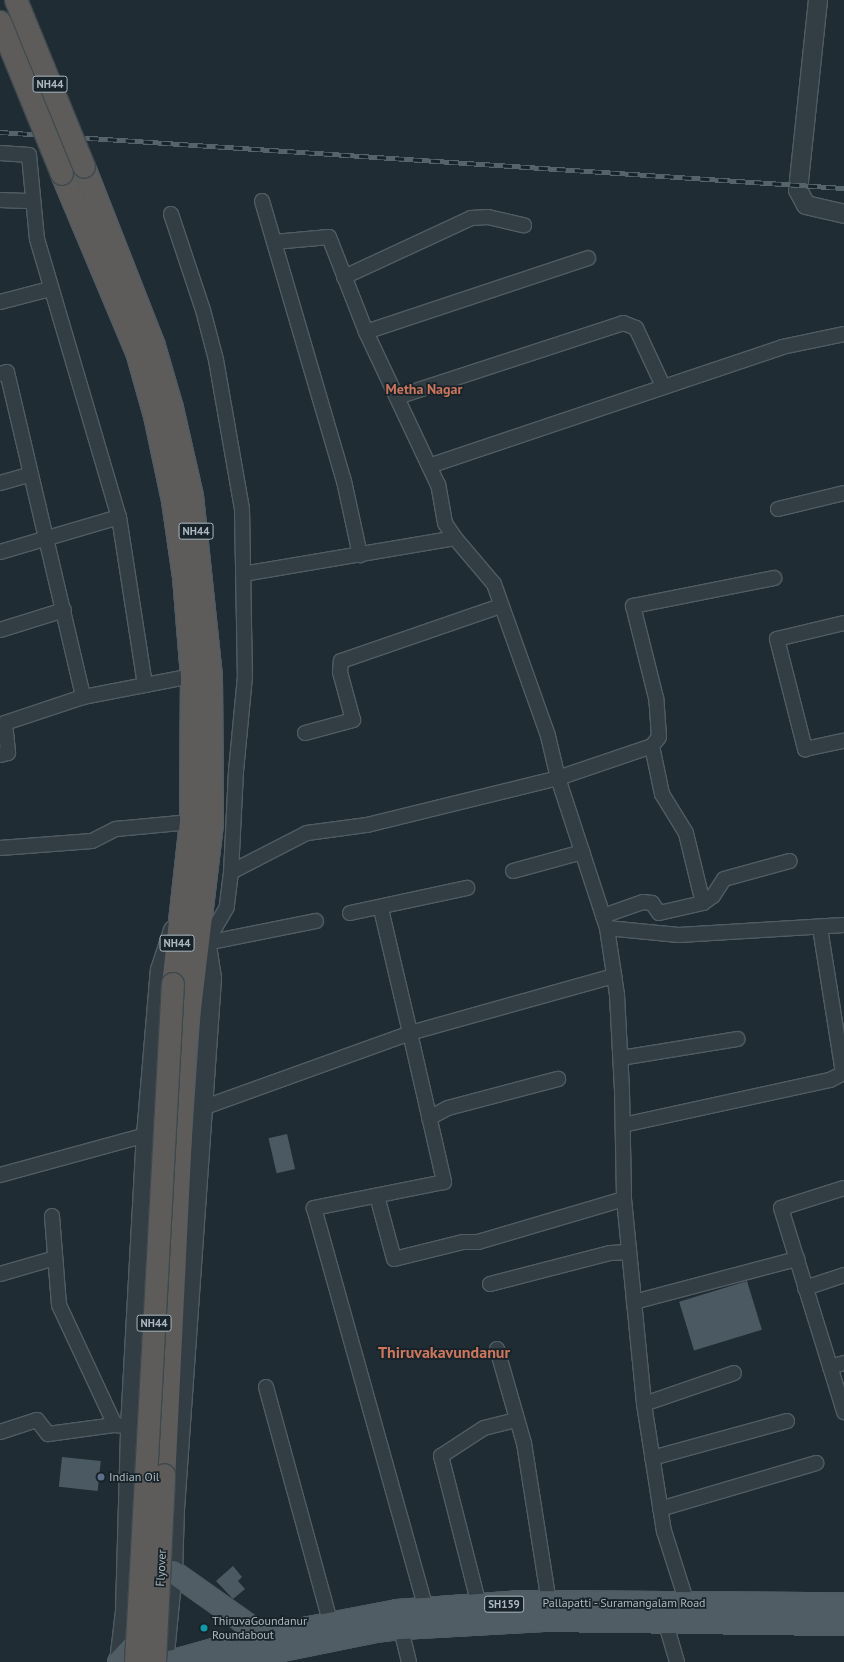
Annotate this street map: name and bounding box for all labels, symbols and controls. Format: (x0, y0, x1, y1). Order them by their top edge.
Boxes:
road number: NH44 (32, 75, 68, 93)
district label: Metha Nagar (386, 381, 462, 397)
road number: NH44 (178, 522, 214, 540)
road number: NH44 (159, 934, 195, 952)
road number: NH44 (136, 1314, 172, 1332)
district label: Thiruvakavundanur (378, 1342, 510, 1362)
place label: Indian Oil (109, 1470, 159, 1484)
marker: Indian Oil (96, 1472, 106, 1482)
street label: Flyover (153, 1549, 169, 1587)
road number: SH159 (484, 1595, 524, 1613)
street label: Pallapatti - Suramangalam Road (541, 1596, 707, 1610)
place label: ThiruvaGoundanur Roundabout (212, 1614, 307, 1642)
marker: ThiruvaGoundanur Roundabout (199, 1623, 209, 1633)

